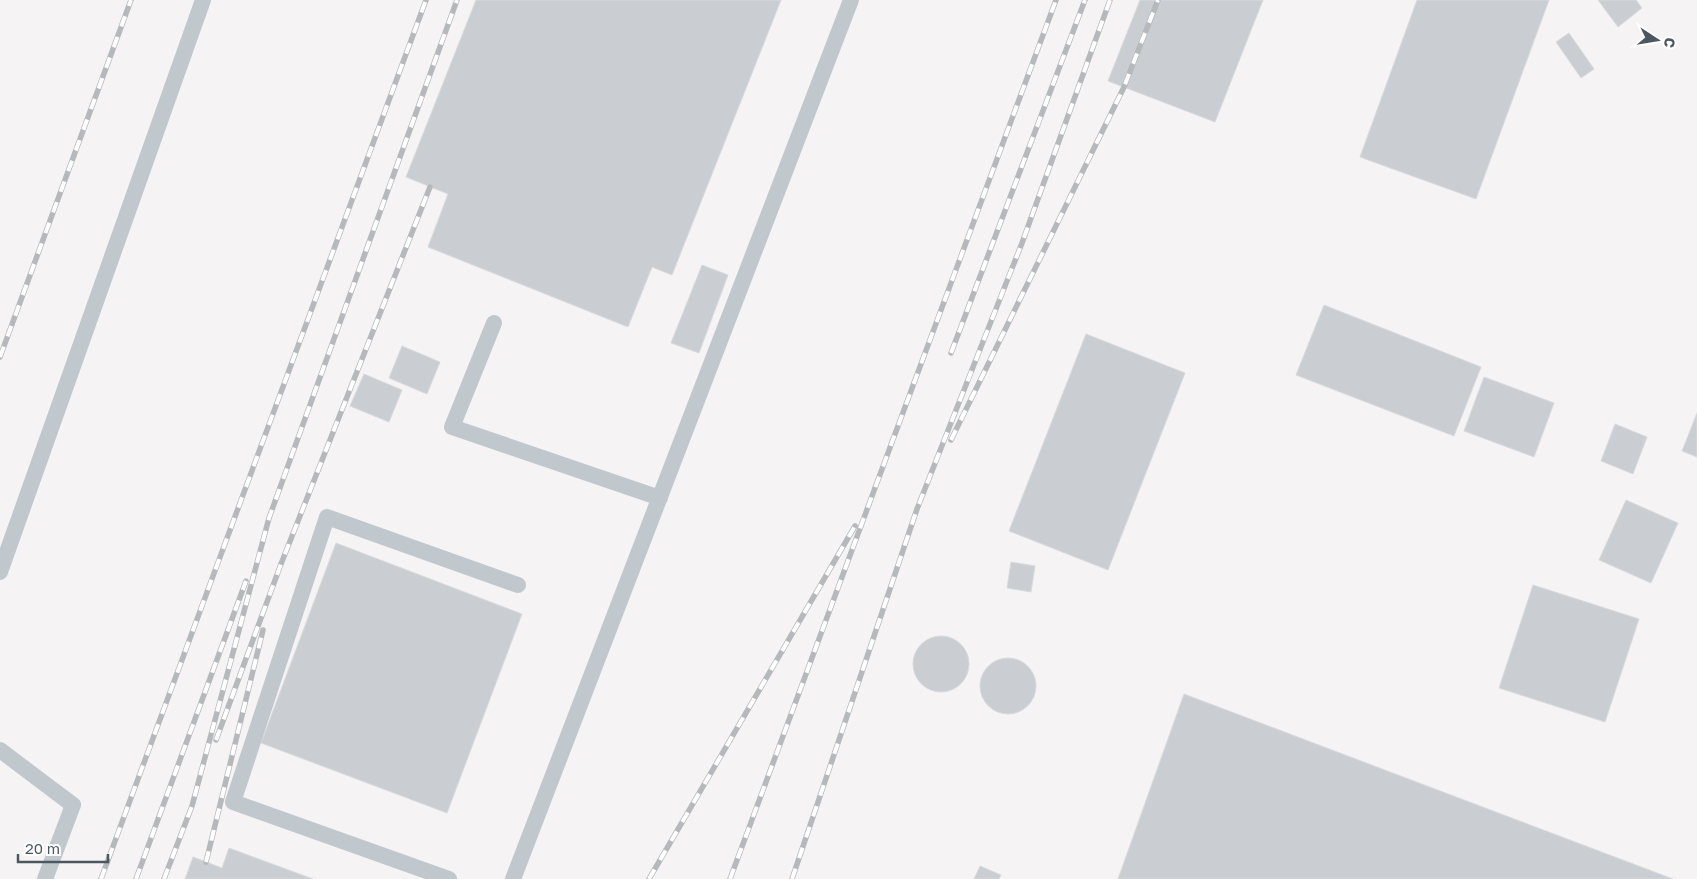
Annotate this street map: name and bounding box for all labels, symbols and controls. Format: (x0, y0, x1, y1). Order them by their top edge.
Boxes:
north arrow (1632, 15, 1682, 65)
text: С (1661, 36, 1680, 49)
scale bar (18, 832, 108, 864)
text: 20 m (25, 839, 60, 857)

